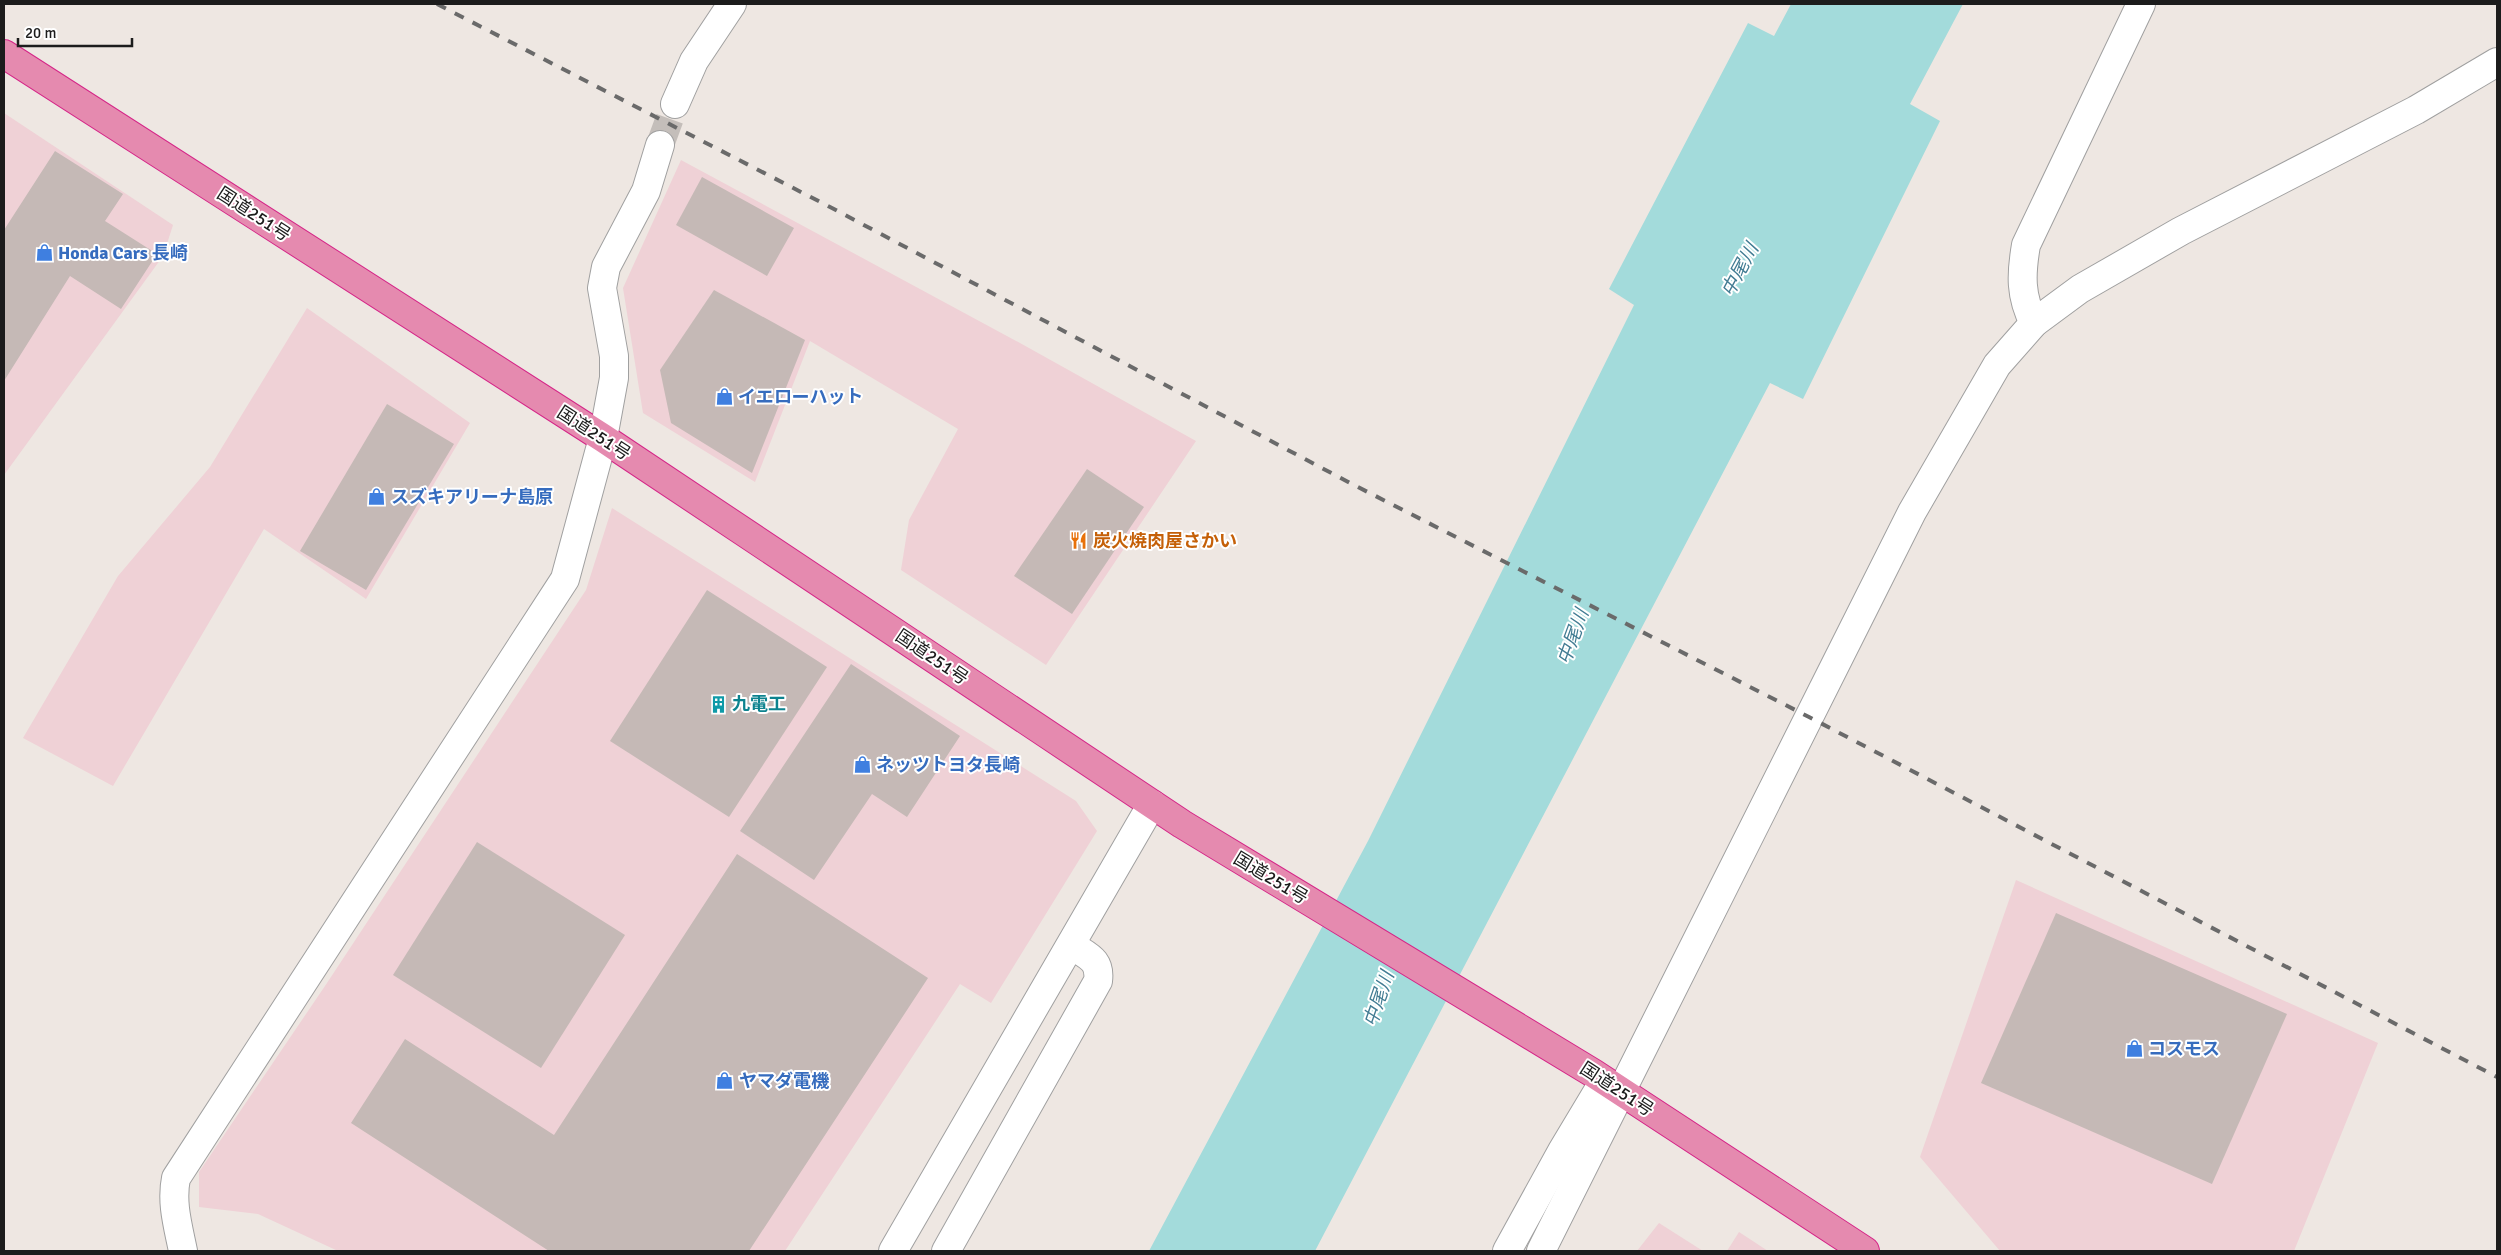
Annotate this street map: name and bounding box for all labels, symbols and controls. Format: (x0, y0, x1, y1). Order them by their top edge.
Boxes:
scale bar (18, 15, 131, 47)
text: 20 m (25, 24, 56, 42)
street label: 国道251号 (213, 182, 295, 246)
water label: 中尾川 (1716, 237, 1765, 301)
place label: Honda Cars 長崎 (58, 242, 188, 264)
shop icon: Honda Cars 長崎 (34, 243, 54, 263)
place label: イエローハット (738, 386, 863, 408)
shop icon: イエローハット (714, 387, 734, 407)
street label: 国道251号 (553, 401, 635, 465)
place label: スズキアリーナ島原 (391, 486, 553, 508)
shop icon: スズキアリーナ島原 (367, 487, 387, 507)
place label: 炭火焼肉屋さかい (1093, 530, 1237, 552)
restaurant icon: 炭火焼肉屋さかい (1069, 531, 1089, 551)
water label: 中尾川 (1552, 604, 1595, 668)
street label: 国道251号 (891, 625, 973, 689)
place label: 九電工 (732, 693, 786, 715)
building icon: 九電工 (708, 694, 728, 714)
place label: ネッツトヨタ長崎 (876, 754, 1020, 776)
shop icon: ネッツトヨタ長崎 (852, 755, 872, 775)
street label: 国道251号 (1230, 847, 1312, 909)
water label: 中尾川 (1358, 966, 1400, 1030)
place label: コスモス (2148, 1038, 2220, 1060)
shop icon: コスモス (2124, 1039, 2144, 1059)
street label: 国道251号 (1576, 1057, 1658, 1121)
place label: ヤマダ電機 (739, 1070, 830, 1092)
shop icon: ヤマダ電機 (715, 1071, 735, 1091)

